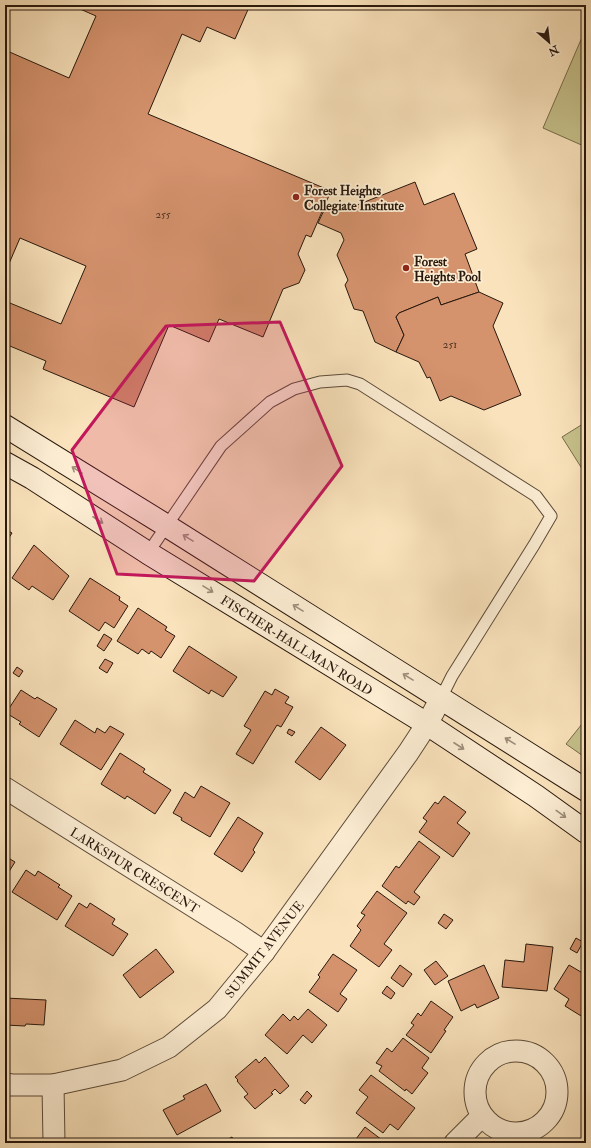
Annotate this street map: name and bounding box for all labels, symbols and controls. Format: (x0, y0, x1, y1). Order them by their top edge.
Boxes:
north arrow (529, 22, 569, 62)
text: N (545, 42, 562, 59)
place label: Forest Heights Collegiate Institute (304, 183, 404, 215)
marker: Forest Heights Collegiate Institute (291, 192, 301, 202)
house number: 255 (155, 208, 171, 221)
place label: Forest Heights Pool (414, 254, 482, 286)
marker: Forest Heights Pool (401, 263, 411, 273)
house number: 251 (443, 338, 457, 351)
one-way arrow (72, 466, 83, 474)
one-way arrow (92, 516, 103, 524)
one-way arrow (182, 534, 194, 542)
one-way arrow (202, 586, 214, 594)
street label: FISCHER-HALLMAN ROAD (217, 592, 375, 699)
one-way arrow (292, 603, 304, 611)
one-way arrow (403, 673, 414, 681)
one-way arrow (505, 737, 516, 745)
one-way arrow (453, 742, 464, 750)
one-way arrow (555, 810, 566, 818)
street label: LARKSPUR CRESCENT (67, 824, 202, 917)
street label: SUMMIT AVENUE (222, 898, 308, 1001)

